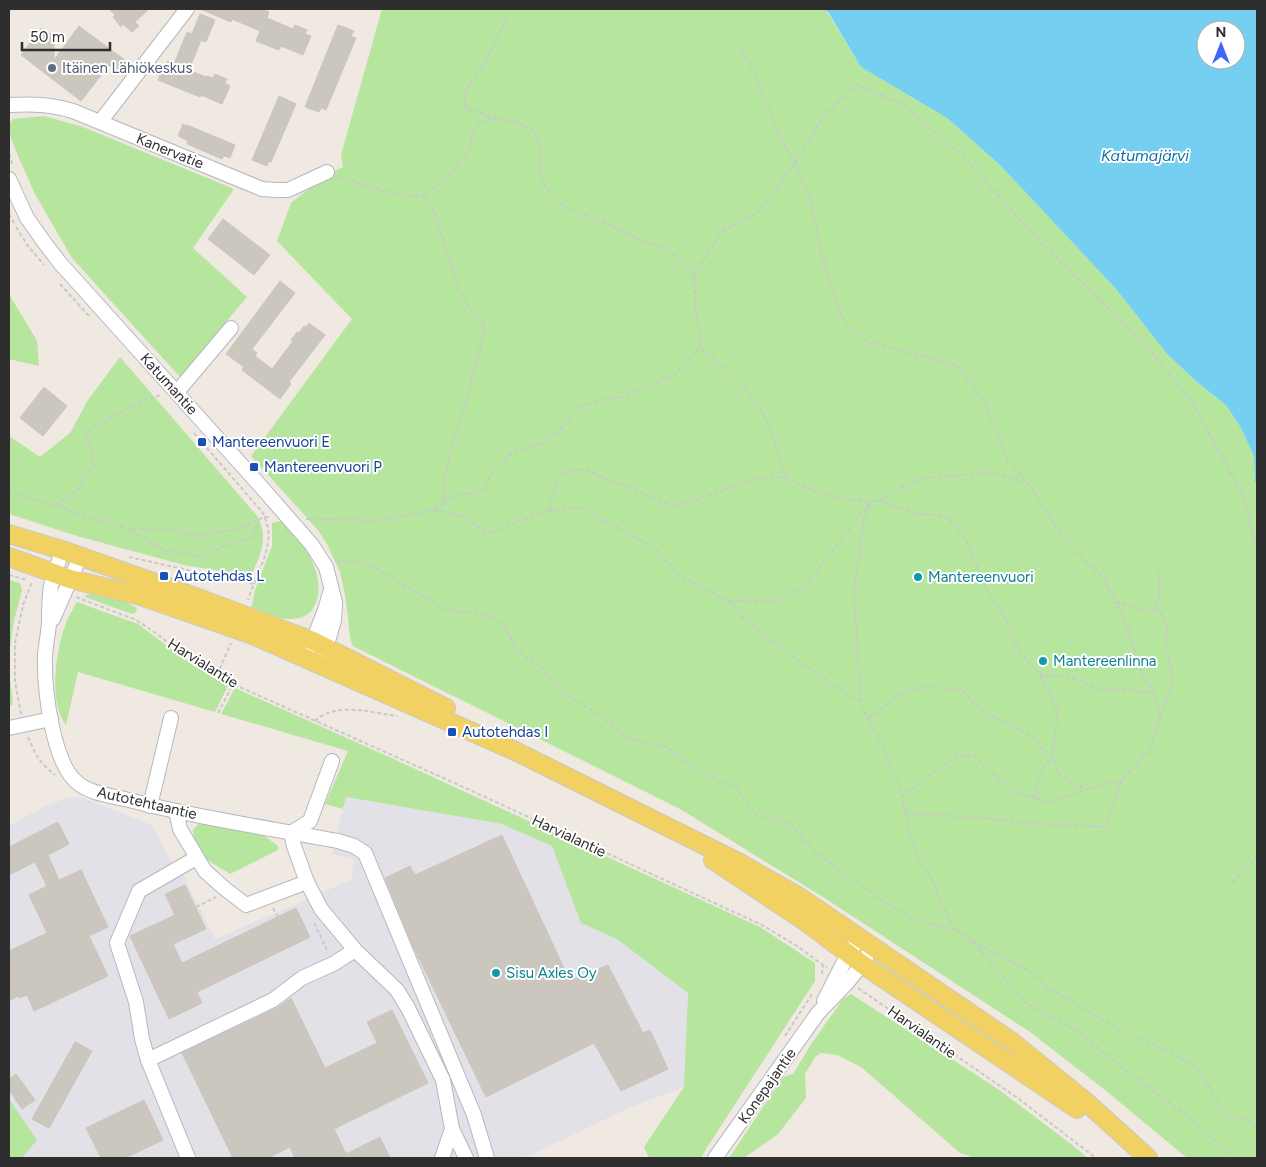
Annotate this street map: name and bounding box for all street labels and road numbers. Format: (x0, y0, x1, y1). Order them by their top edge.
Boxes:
street label: Kanervatie (134, 129, 206, 173)
street label: Katumantie (137, 349, 201, 419)
street label: Harvialantie (164, 634, 242, 692)
street label: Autotehtaantie (95, 783, 199, 823)
street label: Harvialantie (529, 811, 609, 861)
street label: Harvialantie (884, 1002, 960, 1062)
street label: Konepajantie (734, 1045, 800, 1127)

